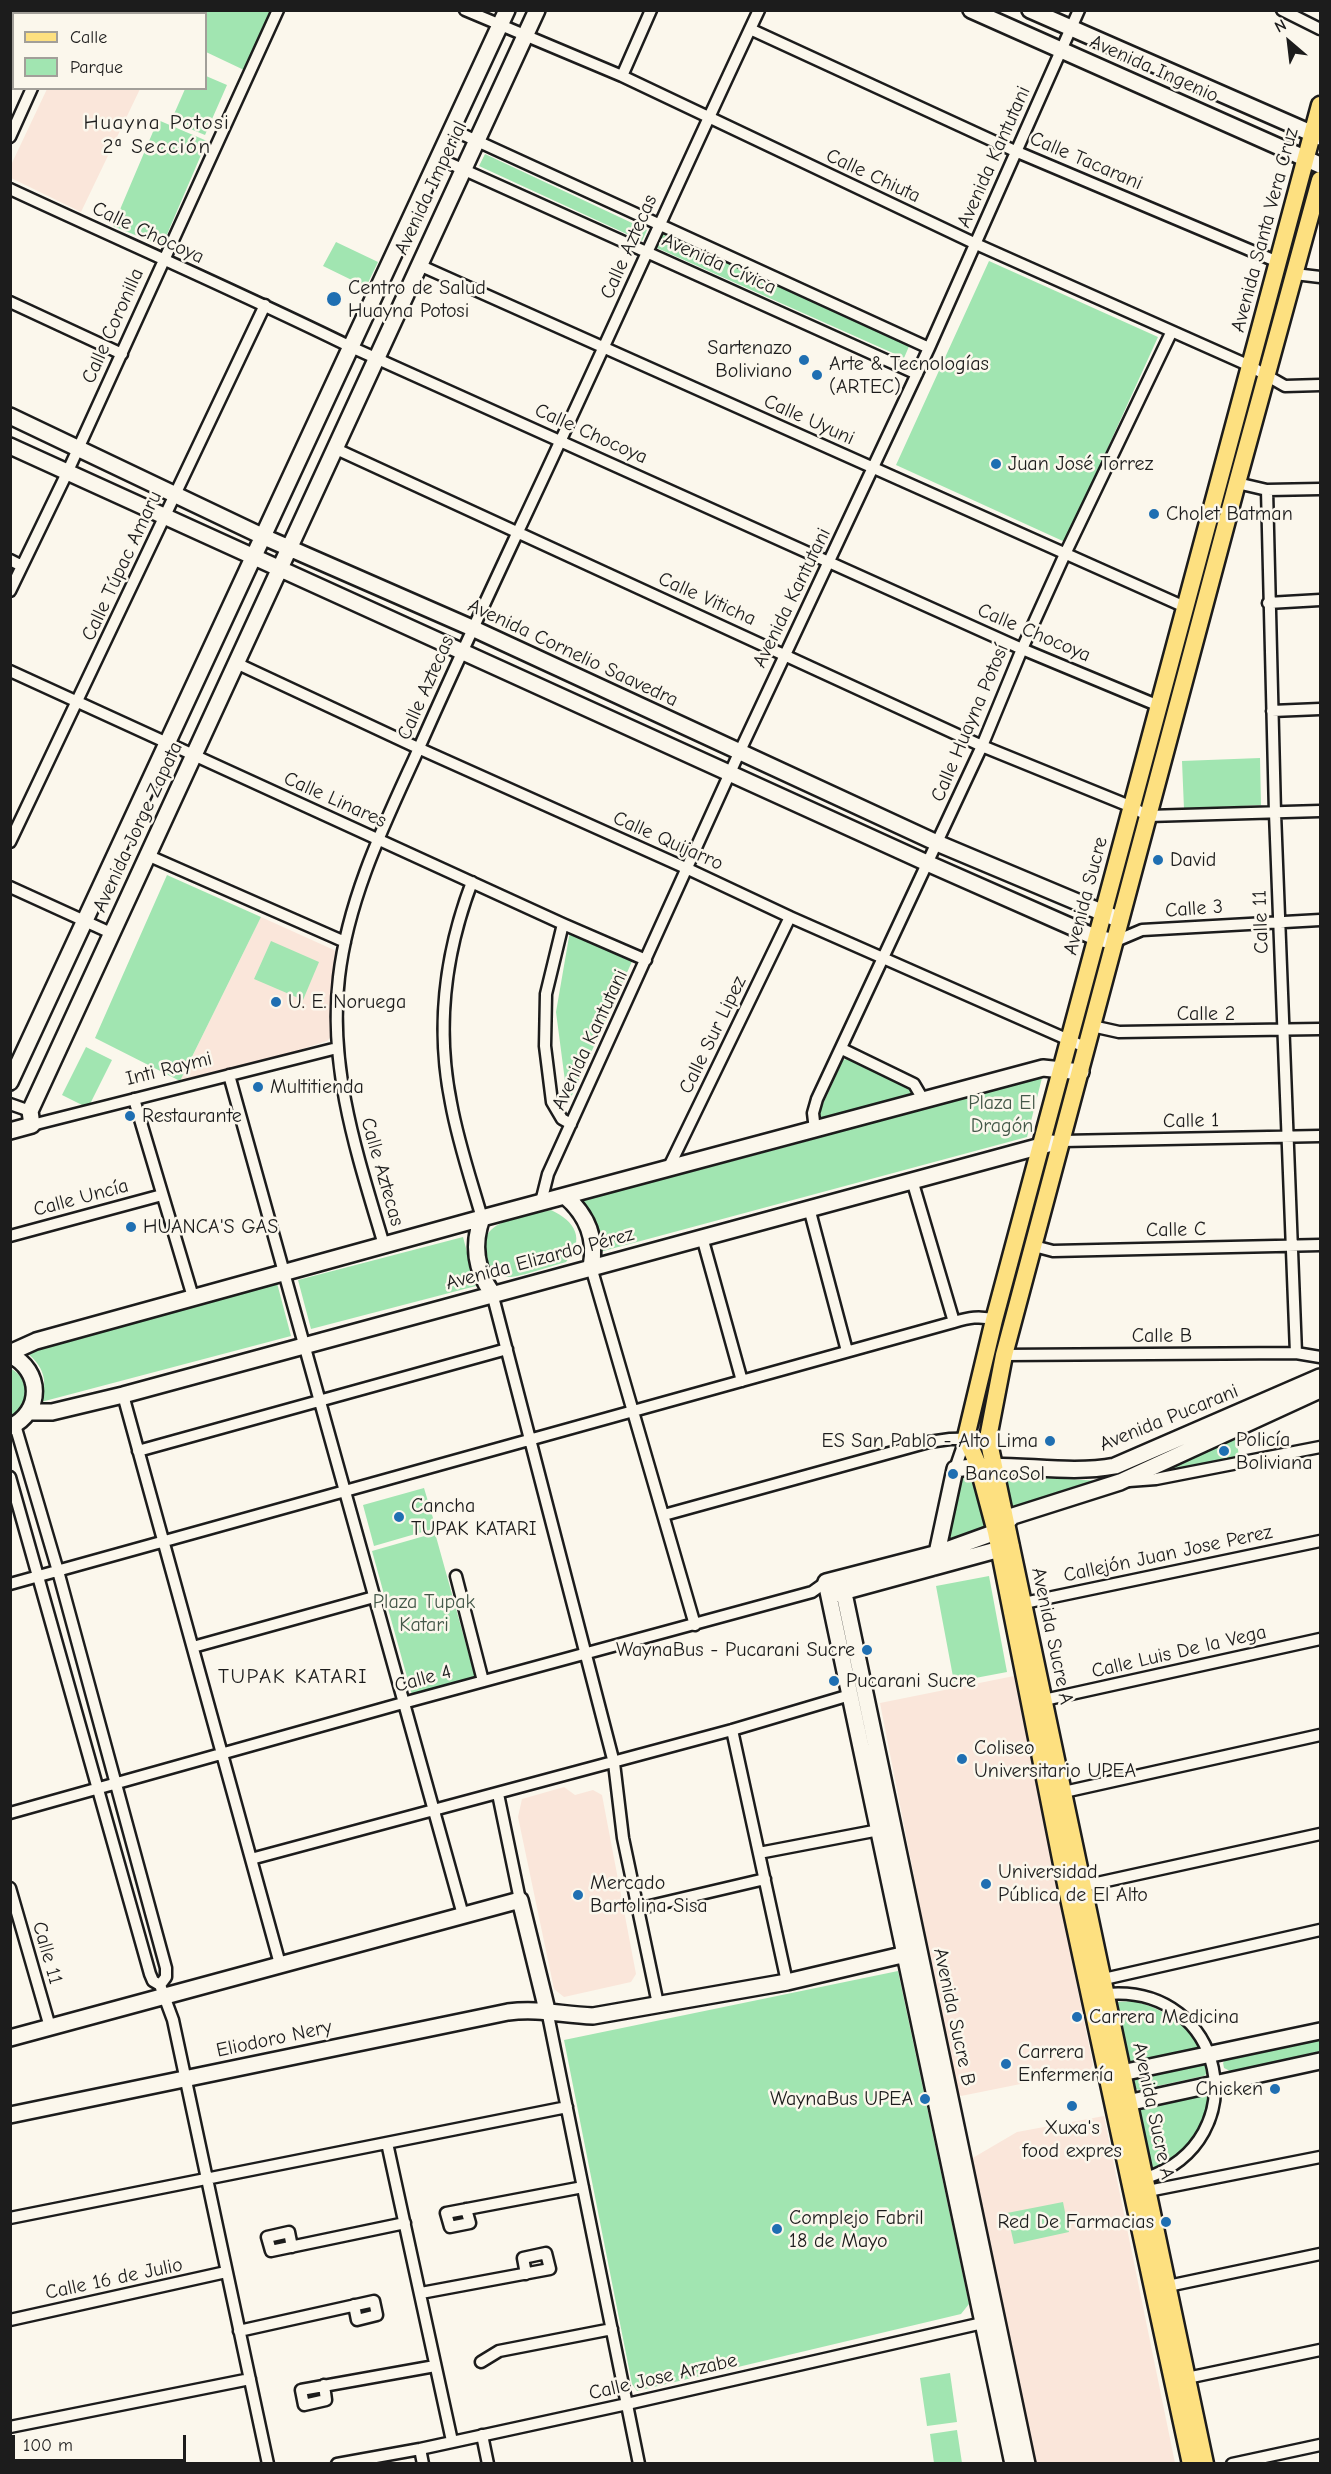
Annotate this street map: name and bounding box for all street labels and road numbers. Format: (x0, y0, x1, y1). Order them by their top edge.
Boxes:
street label: Avenida Ingenio (1086, 30, 1222, 108)
street label: Avenida Kantutani (952, 83, 1036, 231)
street label: Avenida Imperial (389, 117, 473, 259)
street label: Avenida Santa Vera Cruz (1226, 125, 1304, 335)
street label: Calle Tacarani (1026, 126, 1146, 196)
street label: Calle Chiuta (822, 144, 924, 208)
street label: Calle Aztecas (595, 191, 663, 303)
street label: Calle Chocoya (88, 197, 208, 269)
street label: Avenida Cívica (658, 228, 780, 300)
street label: Calle Coronilla (77, 265, 149, 387)
street label: Calle Uyuni (760, 389, 858, 451)
street label: Calle Chocoya (531, 398, 651, 470)
street label: Calle Túpac Amaru (77, 487, 167, 645)
street label: Avenida Kantutani (748, 524, 836, 672)
street label: Calle Viticha (654, 567, 760, 631)
street label: Avenida Cornelio Saavedra (464, 594, 682, 712)
street label: Calle Chocoya (974, 598, 1094, 668)
street label: Calle Aztecas (392, 632, 460, 744)
street label: Calle Huayna Potosí (926, 640, 1014, 806)
street label: Avenida Jorge Zapata (88, 738, 188, 916)
street label: Calle Linares (280, 767, 390, 833)
street label: Calle Quijarro (609, 806, 727, 876)
street label: Avenida Sucre (1059, 834, 1113, 958)
street label: Calle 11 (1248, 890, 1274, 954)
street label: Calle 3 (1164, 895, 1224, 923)
street label: Avenida Kantutani (547, 966, 633, 1114)
street label: Calle Sur Lipez (674, 972, 752, 1098)
street label: Calle 2 (1177, 1002, 1235, 1026)
street label: Inti Raymi (123, 1047, 215, 1091)
street label: Calle 1 (1163, 1109, 1219, 1133)
street label: Calle Aztecas (355, 1115, 409, 1229)
street label: Calle Uncía (31, 1174, 131, 1222)
street label: Calle C (1146, 1217, 1206, 1243)
street label: Avenida Elizardo Pérez (443, 1222, 637, 1296)
street label: Calle B (1132, 1324, 1192, 1348)
street label: Avenida Pucarani (1096, 1379, 1242, 1457)
street label: Callejón Juan Jose Perez (1061, 1520, 1275, 1588)
street label: Avenida Sucre A (1026, 1565, 1078, 1707)
street label: Calle Luis De la Vega (1089, 1620, 1269, 1684)
street label: Calle 4 (392, 1660, 454, 1698)
street label: Calle 11 (27, 1919, 67, 1987)
street label: Avenida Sucre B (928, 1946, 980, 2088)
street label: Eliodoro Nery (214, 2015, 334, 2063)
street label: Avenida Sucre A (1127, 2040, 1179, 2182)
street label: Calle 16 de Julio (43, 2253, 185, 2305)
street label: Calle Jose Arzabe (587, 2348, 739, 2406)

